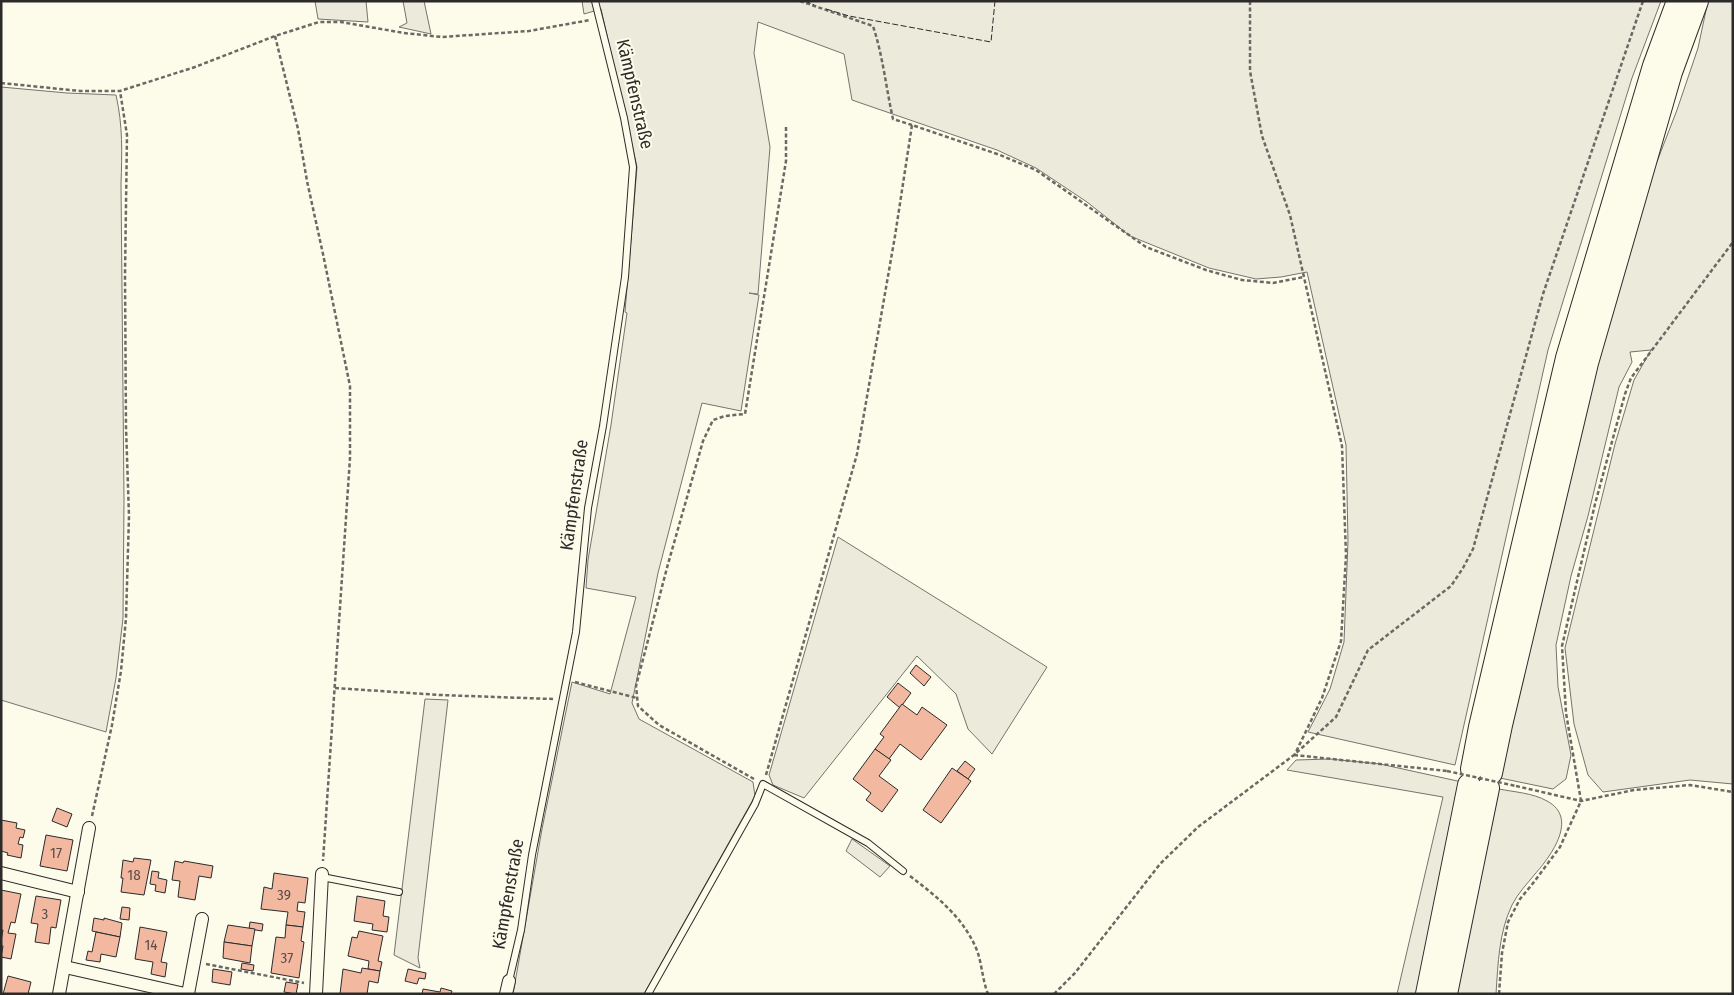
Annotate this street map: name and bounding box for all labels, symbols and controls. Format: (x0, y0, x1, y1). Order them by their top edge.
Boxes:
street label: Kämpfenstraße (612, 37, 658, 151)
street label: Kämpfenstraße (555, 438, 593, 552)
street label: Kämpfenstraße (487, 837, 529, 951)
house number: 17 (50, 844, 62, 862)
house number: 18 (127, 866, 141, 884)
house number: 39 (277, 886, 291, 904)
house number: 3 (42, 905, 49, 923)
house number: 14 (144, 936, 158, 954)
house number: 37 (281, 949, 293, 967)

